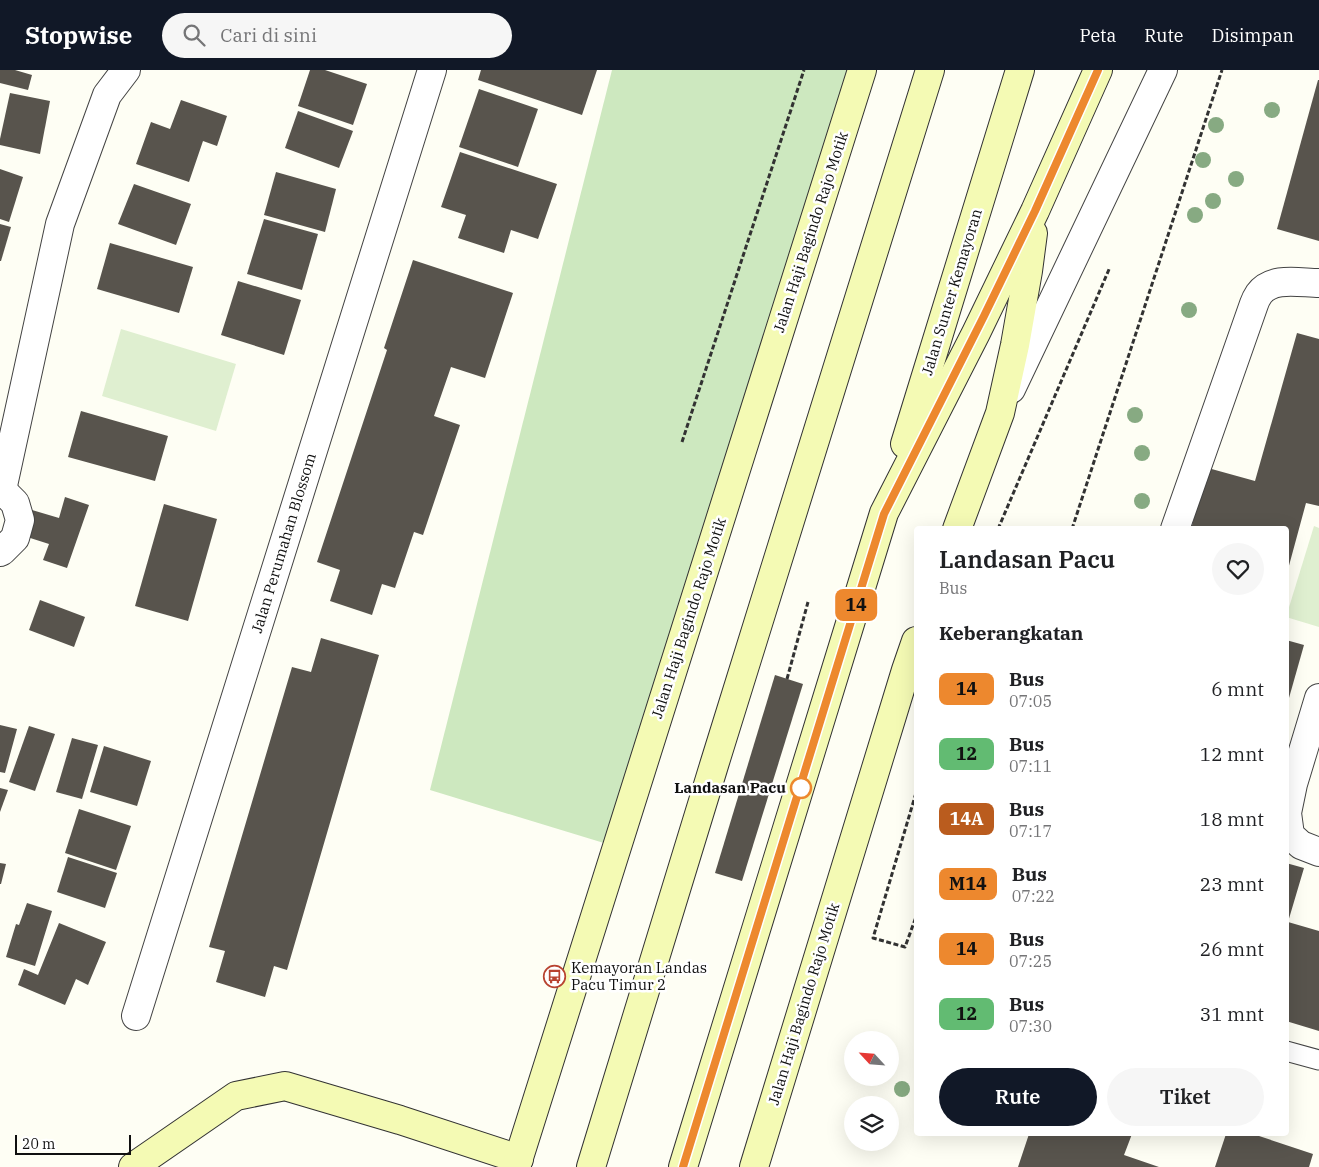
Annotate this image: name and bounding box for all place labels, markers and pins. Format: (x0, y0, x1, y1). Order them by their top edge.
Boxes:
marker: Landasan Pacu (790, 777, 812, 799)
place label: Landasan Pacu (674, 778, 786, 797)
place label: Kemayoran Landas Pacu Timur 2 (571, 958, 707, 994)
bus stop icon: Kemayoran Landas Pacu Timur 2 (543, 965, 567, 989)

